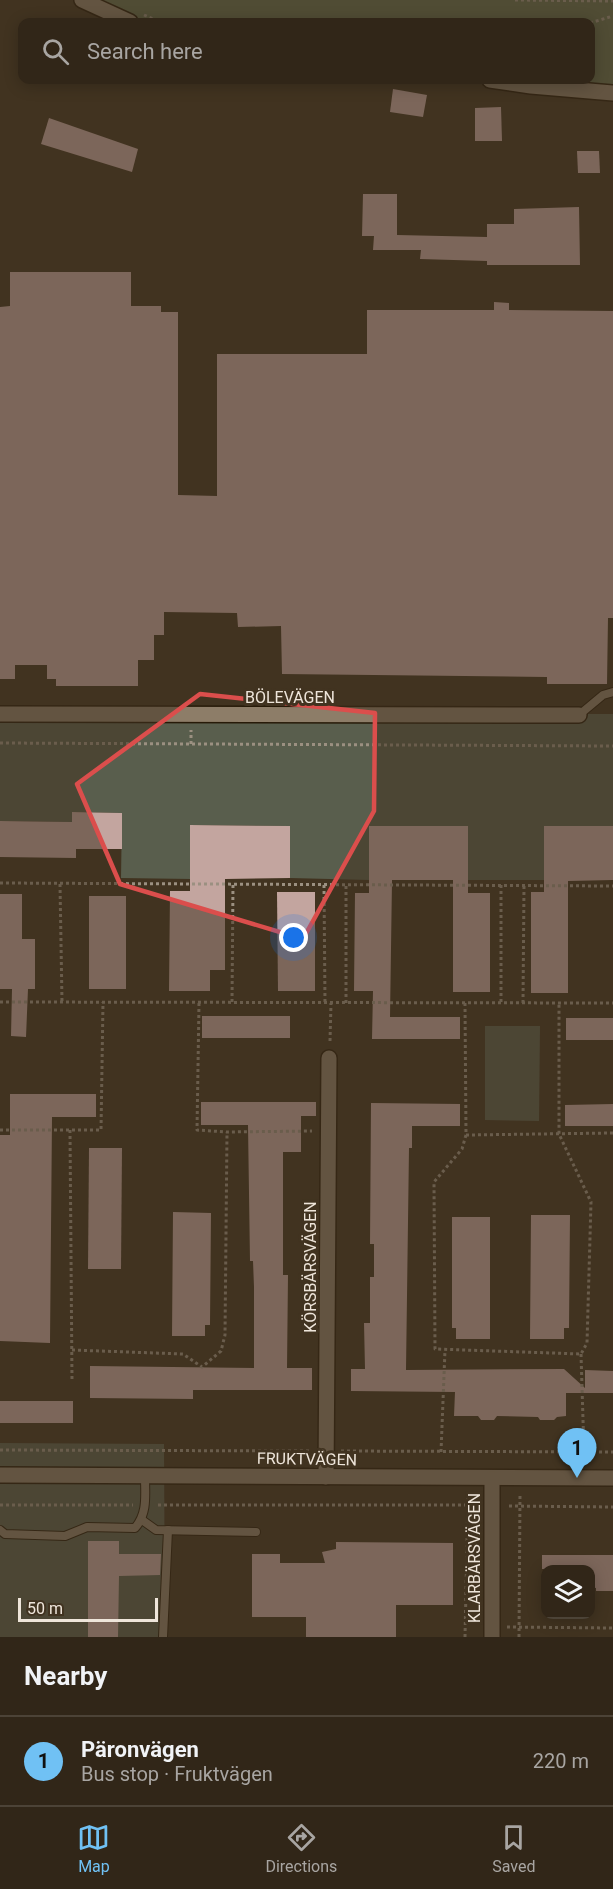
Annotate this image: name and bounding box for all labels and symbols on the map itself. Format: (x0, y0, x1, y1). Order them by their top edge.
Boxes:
street label: BÖLEVÄGEN (245, 688, 335, 707)
your location (279, 923, 308, 952)
street label: KÖRSBÄRSVÄGEN (301, 1201, 320, 1333)
pin: 1 (558, 1428, 596, 1478)
street label: FRUKTVÄGEN (257, 1449, 357, 1469)
street label: KLARBÄRSVÄGEN (465, 1493, 484, 1623)
scale bar (18, 1595, 158, 1622)

